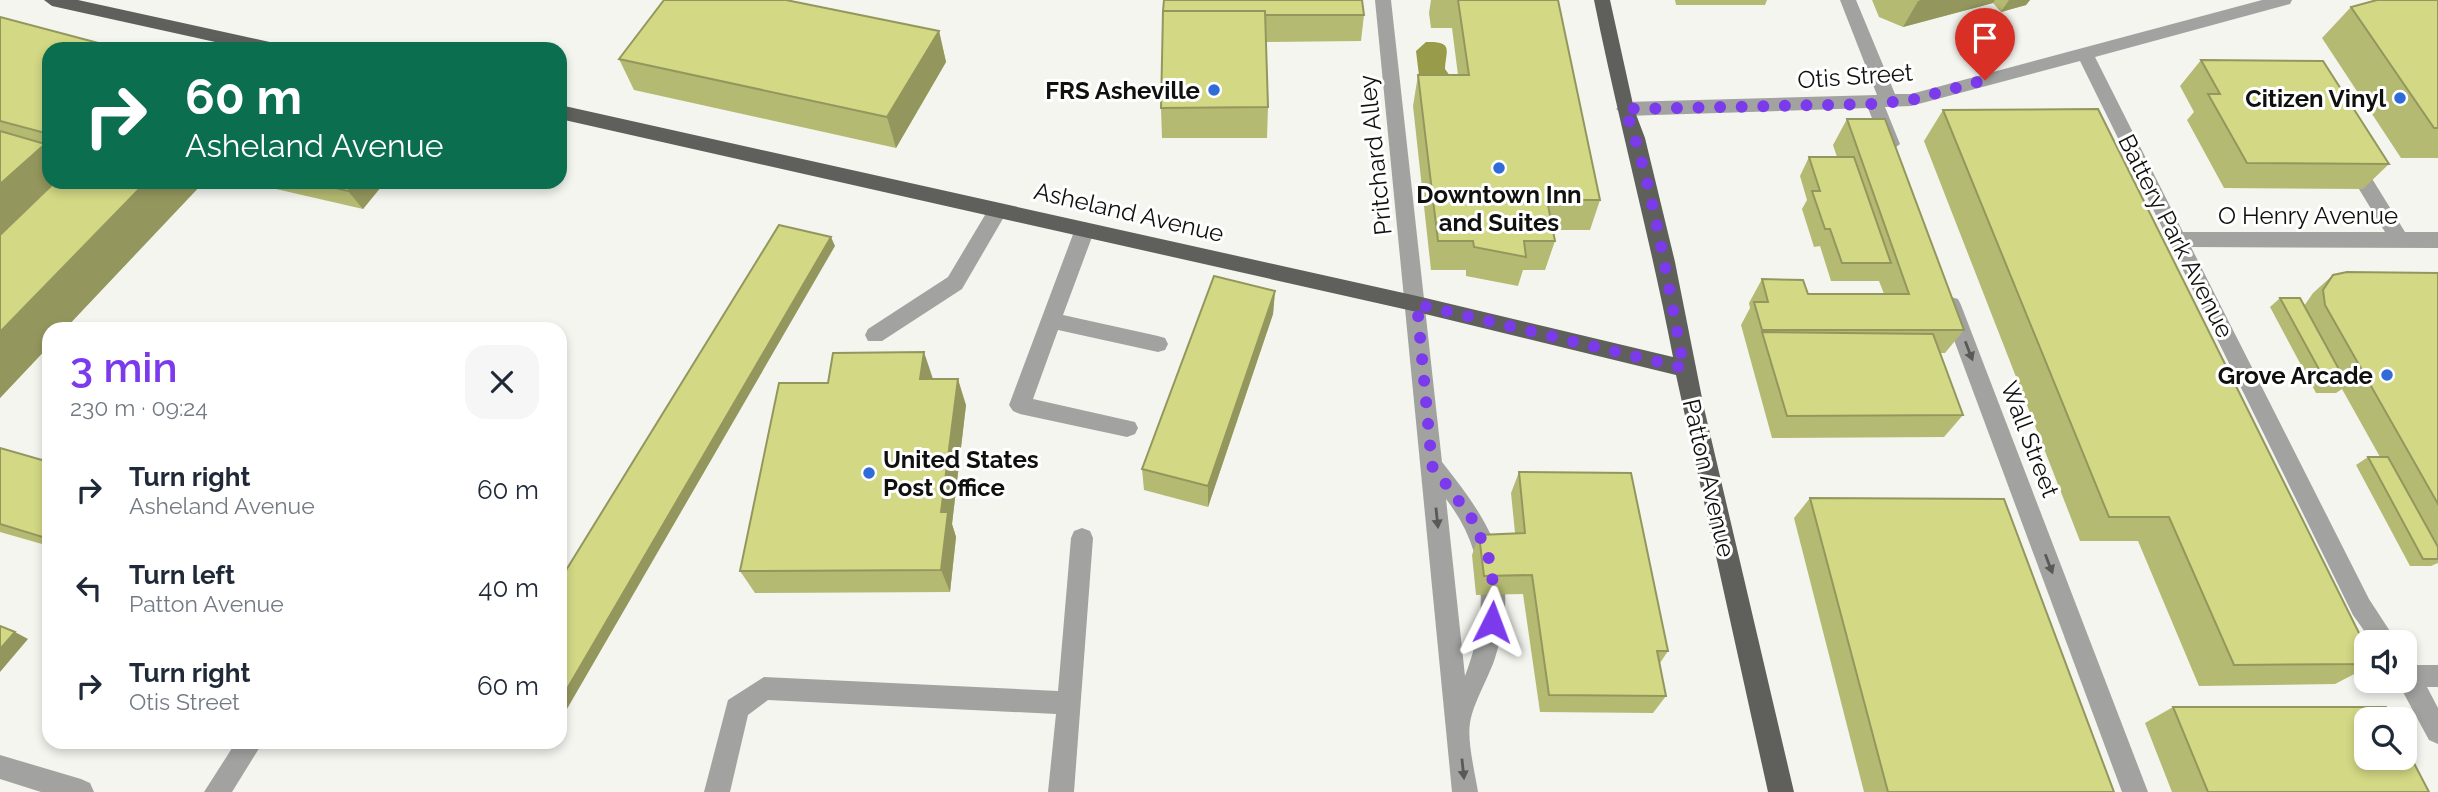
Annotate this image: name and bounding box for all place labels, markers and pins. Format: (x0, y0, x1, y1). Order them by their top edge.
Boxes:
pin (1955, 8, 2015, 80)
place label: FRS Asheville (1045, 76, 1200, 105)
marker: FRS Asheville (1206, 82, 1222, 98)
place label: Citizen Vinyl (2245, 84, 2386, 113)
marker: Citizen Vinyl (2392, 90, 2408, 106)
marker: Downtown Inn and Suites (1491, 160, 1507, 176)
place label: Downtown Inn and Suites (1416, 180, 1582, 237)
place label: Grove Arcade (2218, 361, 2373, 390)
marker: Grove Arcade (2379, 367, 2395, 383)
place label: United States Post Office (883, 445, 1039, 502)
marker: United States Post Office (861, 465, 877, 481)

